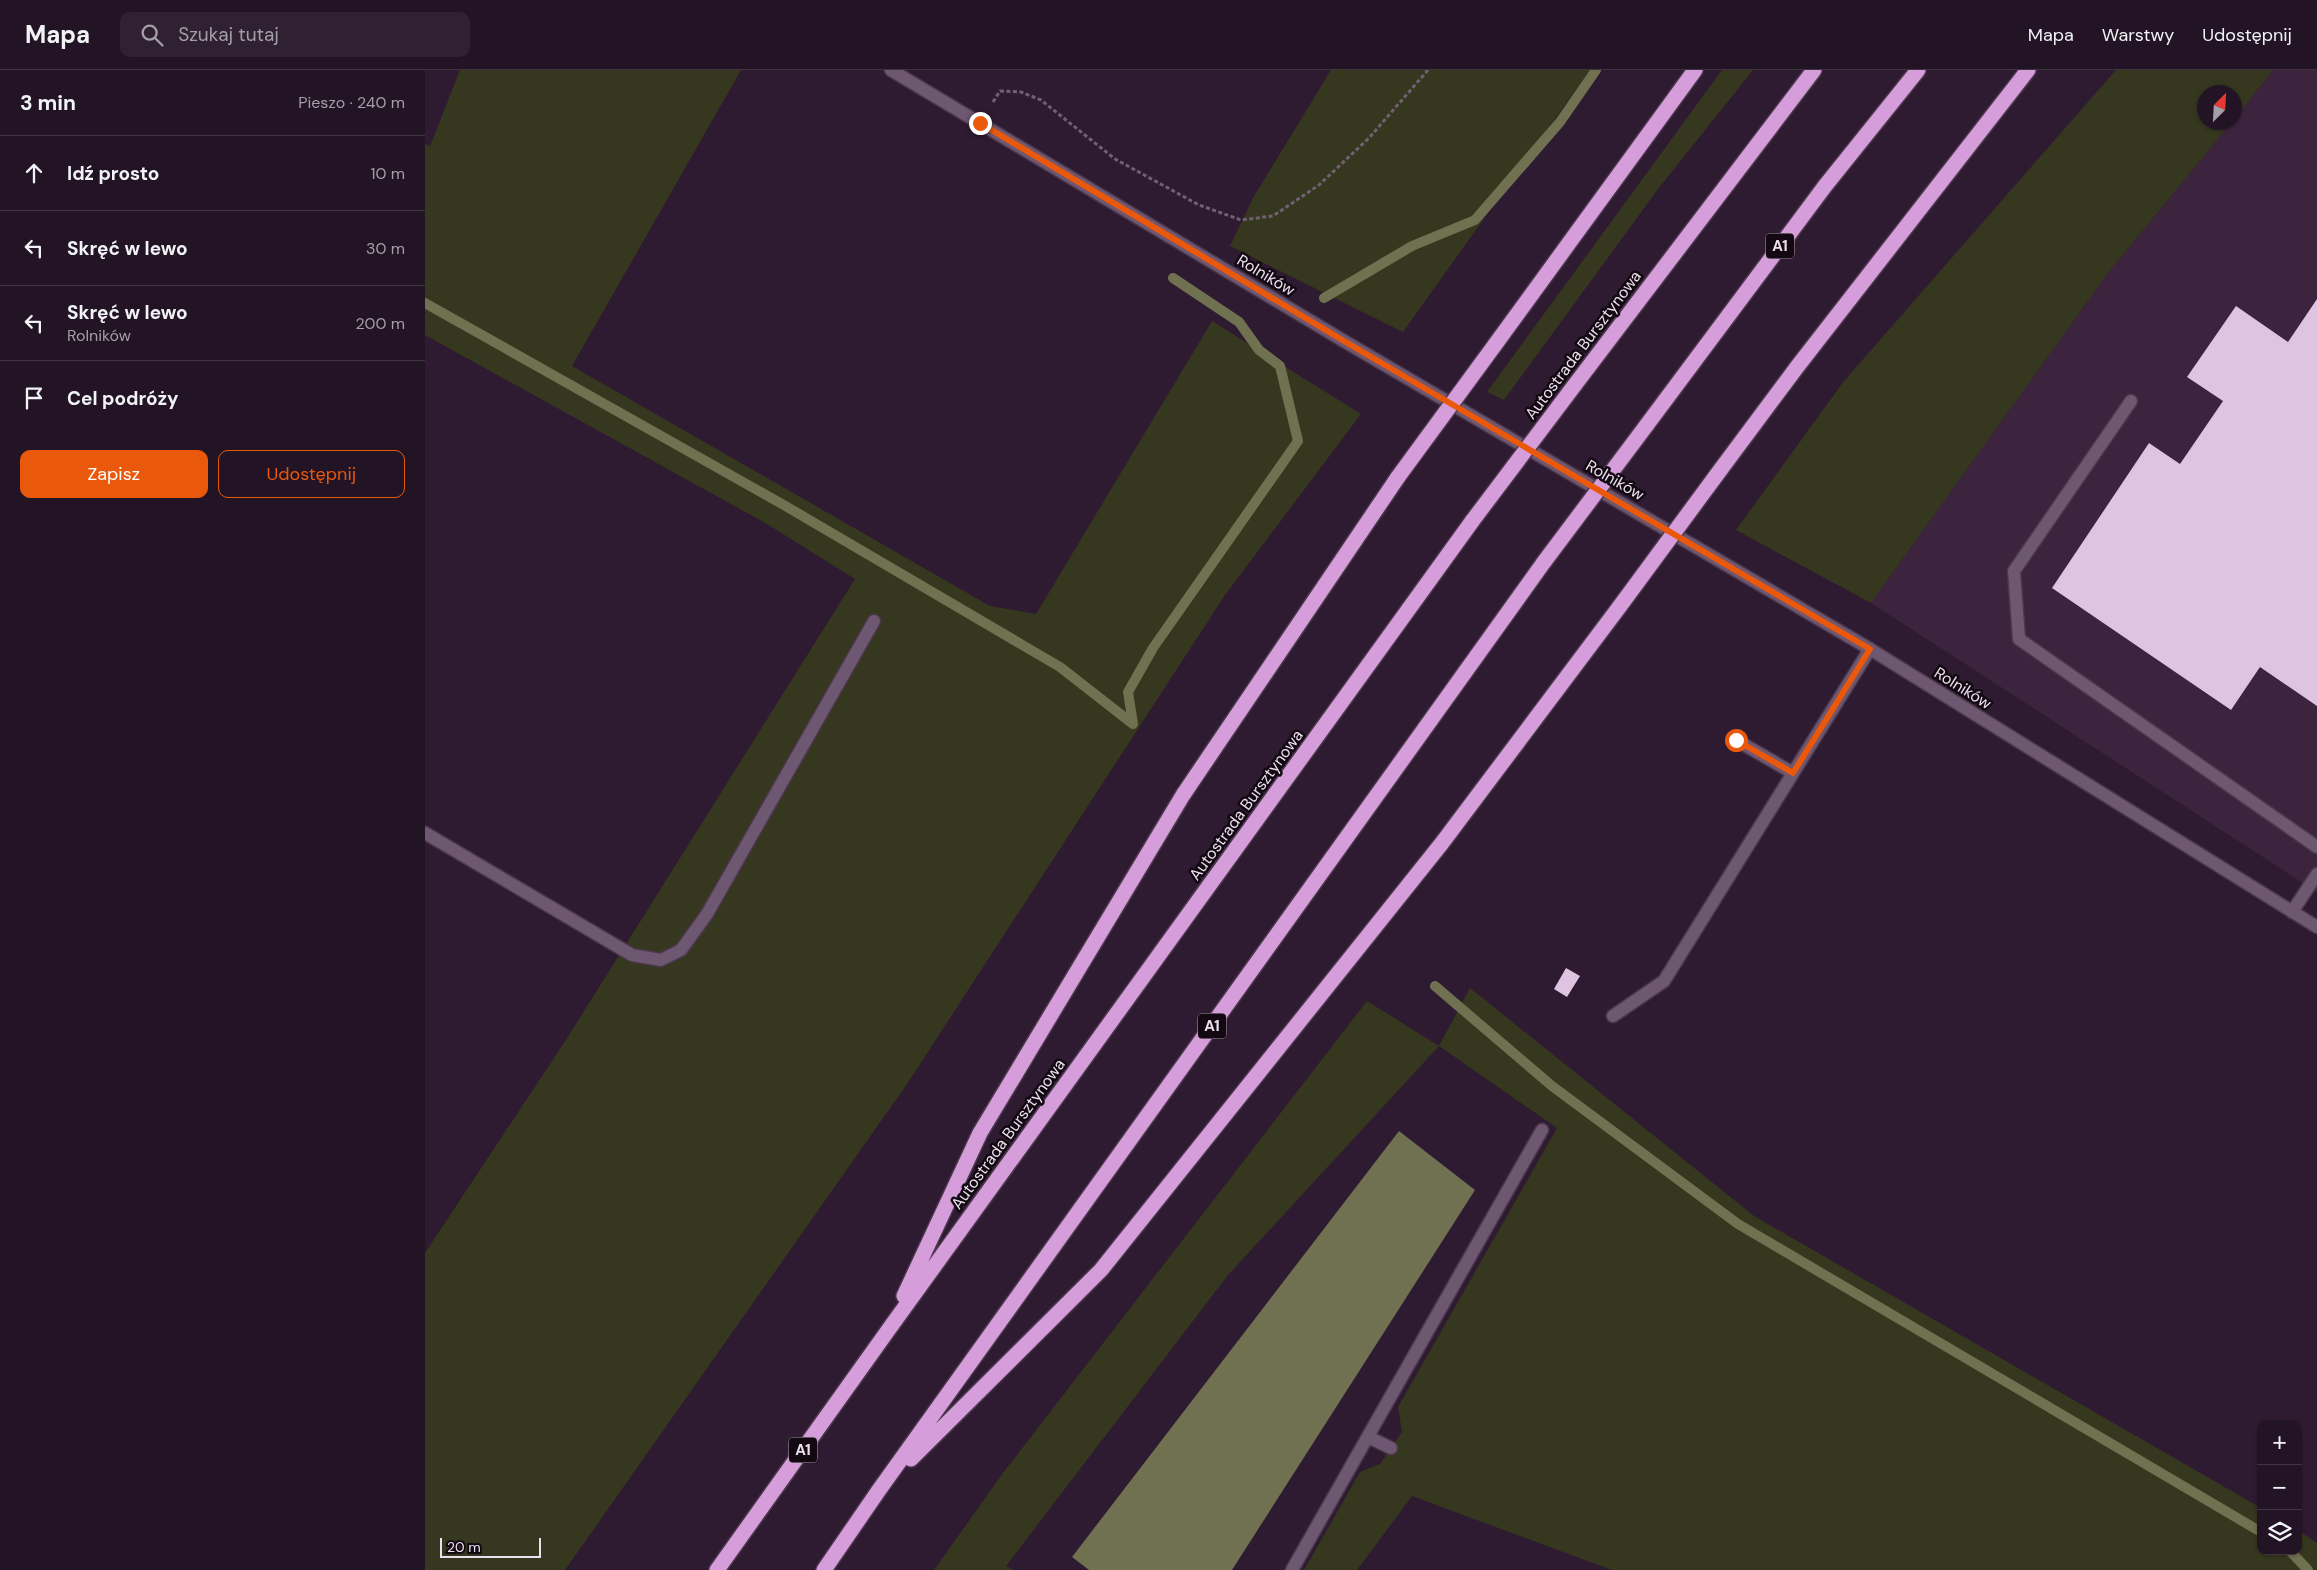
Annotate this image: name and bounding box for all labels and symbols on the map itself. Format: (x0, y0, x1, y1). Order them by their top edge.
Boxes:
north arrow (2197, 85, 2242, 130)
route end (969, 112, 992, 135)
road number: A1 (1766, 234, 1794, 258)
street label: Rolników (1233, 250, 1299, 300)
street label: Autostrada Bursztynowa (1520, 266, 1646, 424)
street label: Rolników (1582, 455, 1648, 505)
street label: Rolników (1930, 662, 1996, 714)
street label: Autostrada Bursztynowa (1184, 726, 1308, 884)
route start (1725, 729, 1748, 752)
road number: A1 (1198, 1014, 1226, 1038)
street label: Autostrada Bursztynowa (946, 1055, 1070, 1213)
road number: A1 (789, 1438, 817, 1462)
scale bar (440, 1535, 541, 1558)

